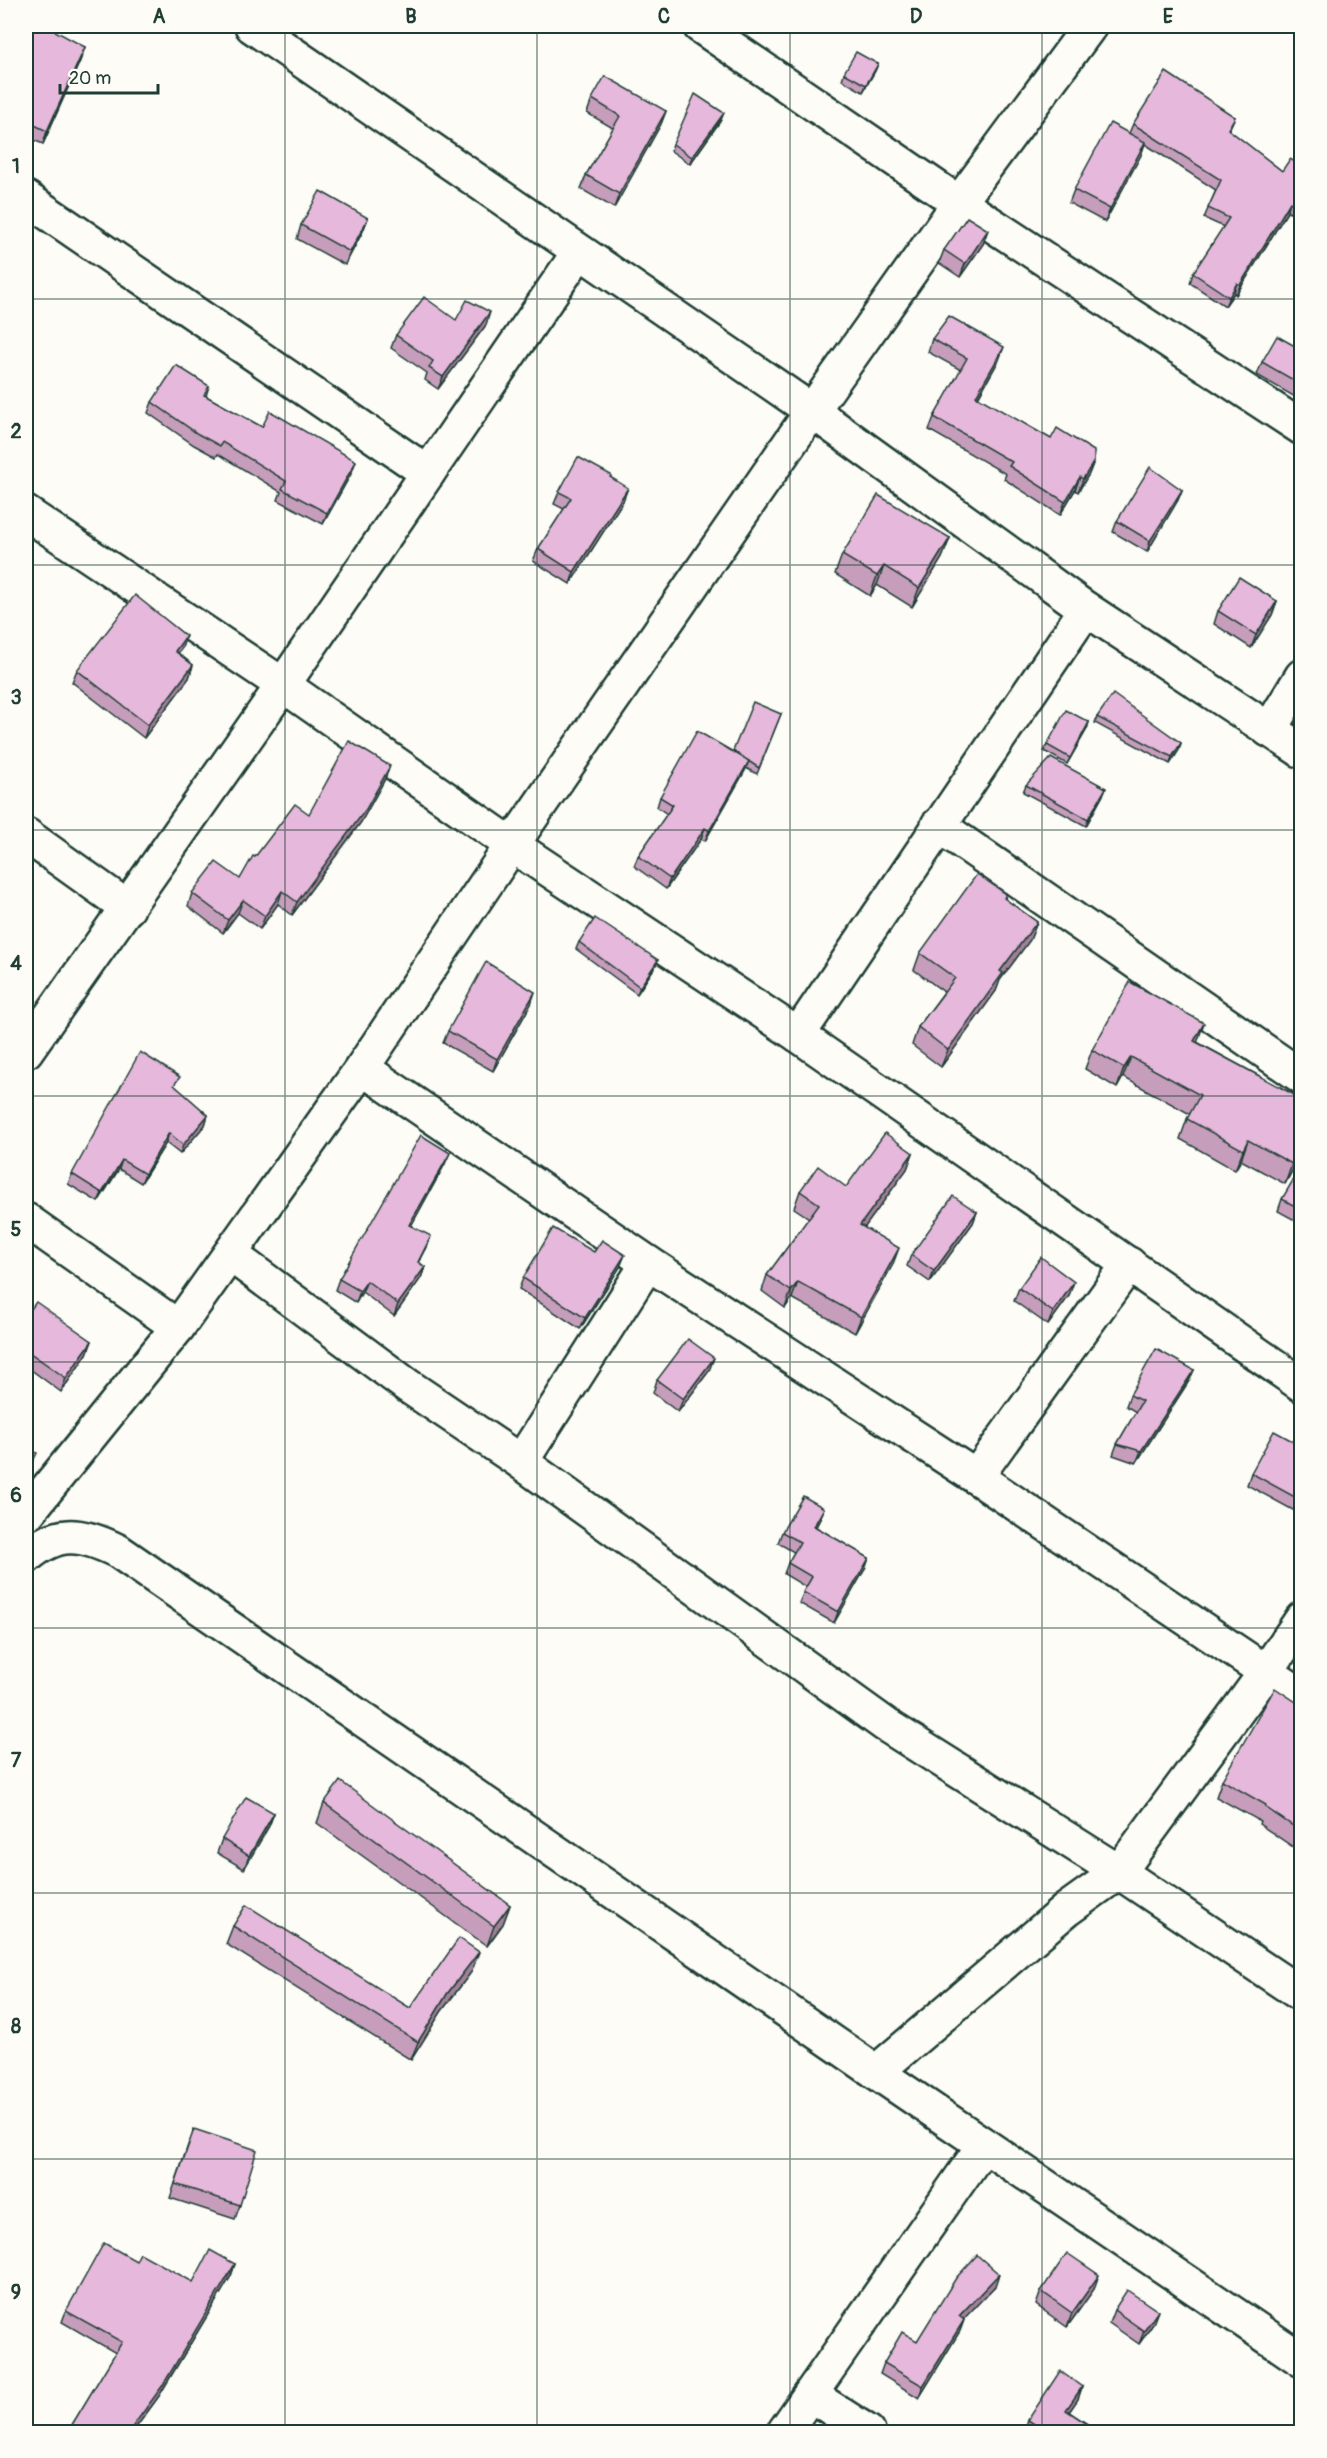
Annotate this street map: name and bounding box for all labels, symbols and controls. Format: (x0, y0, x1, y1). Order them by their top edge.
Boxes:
text: A (153, 4, 166, 29)
text: B (405, 4, 417, 29)
text: C (658, 4, 670, 29)
text: D (910, 4, 923, 29)
text: E (1163, 4, 1174, 29)
scale bar (60, 57, 158, 95)
text: 20 m (69, 67, 111, 90)
text: 1 (12, 154, 20, 179)
text: 2 (10, 419, 22, 444)
text: 3 (10, 685, 22, 710)
text: 4 (10, 951, 22, 976)
text: 5 (11, 1217, 22, 1242)
text: 6 (10, 1483, 22, 1508)
text: 7 (11, 1748, 22, 1773)
text: 8 (11, 2014, 21, 2039)
text: 9 (11, 2280, 21, 2305)

